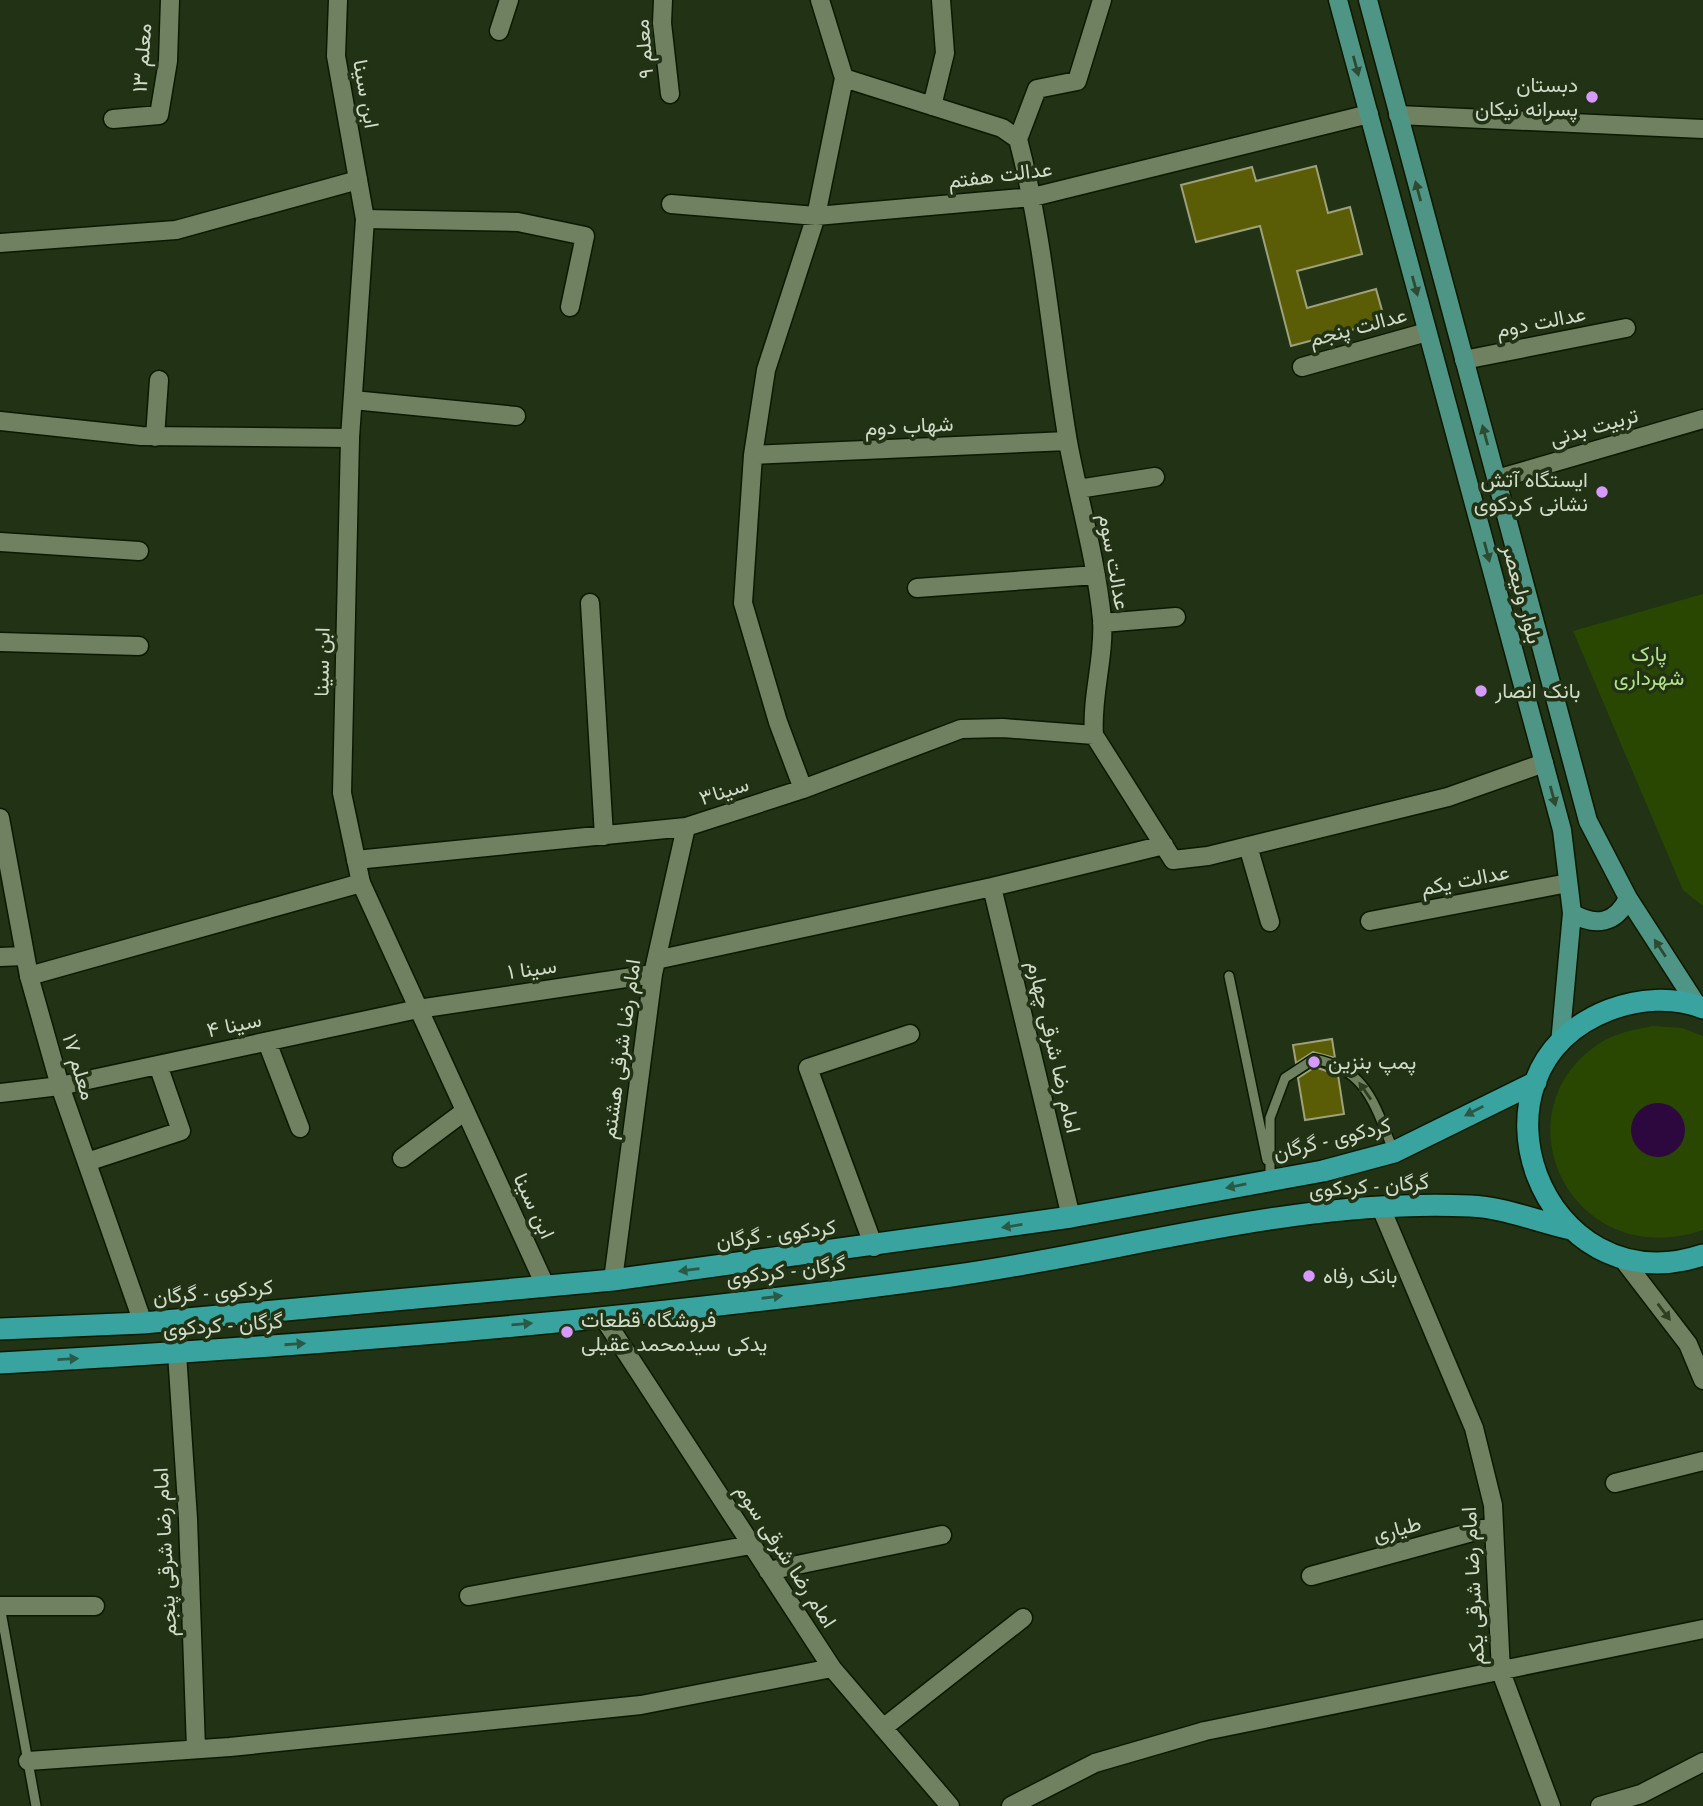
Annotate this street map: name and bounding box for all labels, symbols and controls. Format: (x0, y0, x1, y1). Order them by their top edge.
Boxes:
street label: معلم ۹ (626, 18, 662, 80)
street label: معلم ۱۳ (125, 22, 159, 94)
one-way arrow (1351, 56, 1361, 77)
street label: ابن سینا (345, 57, 387, 131)
place label: دبستان پسرانه نیکان (1475, 70, 1578, 124)
marker: دبستان پسرانه نیکان (1584, 89, 1600, 105)
street label: عدالت هفتم (946, 154, 1054, 196)
one-way arrow (1413, 181, 1423, 202)
one-way arrow (1410, 275, 1420, 296)
street label: عدالت دوم (1494, 299, 1588, 345)
street label: عدالت پنجم (1306, 300, 1410, 354)
street label: تربیت بدنی (1546, 400, 1642, 454)
street label: شهاب دوم (864, 409, 954, 443)
one-way arrow (1479, 423, 1490, 445)
place label: ایستگاه آتش نشانی کردکوی (1474, 465, 1588, 519)
marker: ایستگاه آتش نشانی کردکوی (1594, 484, 1610, 500)
street label: عدالت سوم (1091, 512, 1137, 612)
street label: بلوار ولیعصر (1494, 540, 1550, 647)
one-way arrow (1482, 542, 1493, 564)
street label: ابن سینا (306, 627, 338, 697)
park label: پارک شهرداری (1614, 639, 1684, 693)
place label: بانک انصار (1494, 676, 1580, 706)
marker: بانک انصار (1473, 683, 1489, 699)
street label: سینا۳ (695, 769, 753, 813)
one-way arrow (1548, 785, 1559, 807)
street label: عدالت یکم (1418, 857, 1512, 903)
one-way arrow (1653, 939, 1667, 957)
street label: سینا ۱ (506, 951, 558, 987)
street label: امام رضا شرقی هشتم (594, 957, 648, 1141)
street label: امام رضا شرقی چهارم (1020, 958, 1088, 1136)
street label: سینا ۴ (204, 1005, 264, 1045)
street label: معلم ۱۷ (55, 1030, 103, 1104)
place label: پمپ بنزین (1328, 1047, 1416, 1077)
marker: پمپ بنزین (1306, 1054, 1322, 1070)
one-way arrow (1358, 1081, 1372, 1100)
one-way arrow (1464, 1105, 1484, 1117)
street label: کردکوی - گرگان (1270, 1110, 1394, 1168)
street label: گرگان - کردکوی (1308, 1167, 1430, 1205)
street label: ابن سینا (506, 1168, 562, 1244)
one-way arrow (1225, 1180, 1247, 1191)
street label: کردکوی - گرگان (714, 1212, 838, 1256)
one-way arrow (1001, 1221, 1023, 1232)
street label: گرگان - کردکوی (724, 1249, 848, 1293)
place label: بانک رفاه (1323, 1261, 1397, 1291)
one-way arrow (678, 1265, 700, 1276)
marker: بانک رفاه (1301, 1268, 1317, 1284)
street label: کردکوی - گرگان (152, 1272, 274, 1312)
one-way arrow (761, 1291, 783, 1302)
one-way arrow (1656, 1303, 1670, 1321)
place label: فروشگاه قطعات یدکی سیدمحمد عقیلی (581, 1305, 767, 1359)
street label: گرگان - کردکوی (162, 1306, 284, 1344)
one-way arrow (511, 1318, 533, 1329)
marker: فروشگاه قطعات یدکی سیدمحمد عقیلی (559, 1324, 575, 1340)
one-way arrow (284, 1338, 306, 1349)
one-way arrow (57, 1353, 79, 1364)
street label: امام رضا شرقی پنجم (146, 1467, 184, 1637)
street label: امام رضا شرقی سوم (728, 1478, 844, 1634)
street label: امام رضا شرقی یکم (1454, 1506, 1492, 1666)
street label: طیاری (1370, 1508, 1424, 1550)

